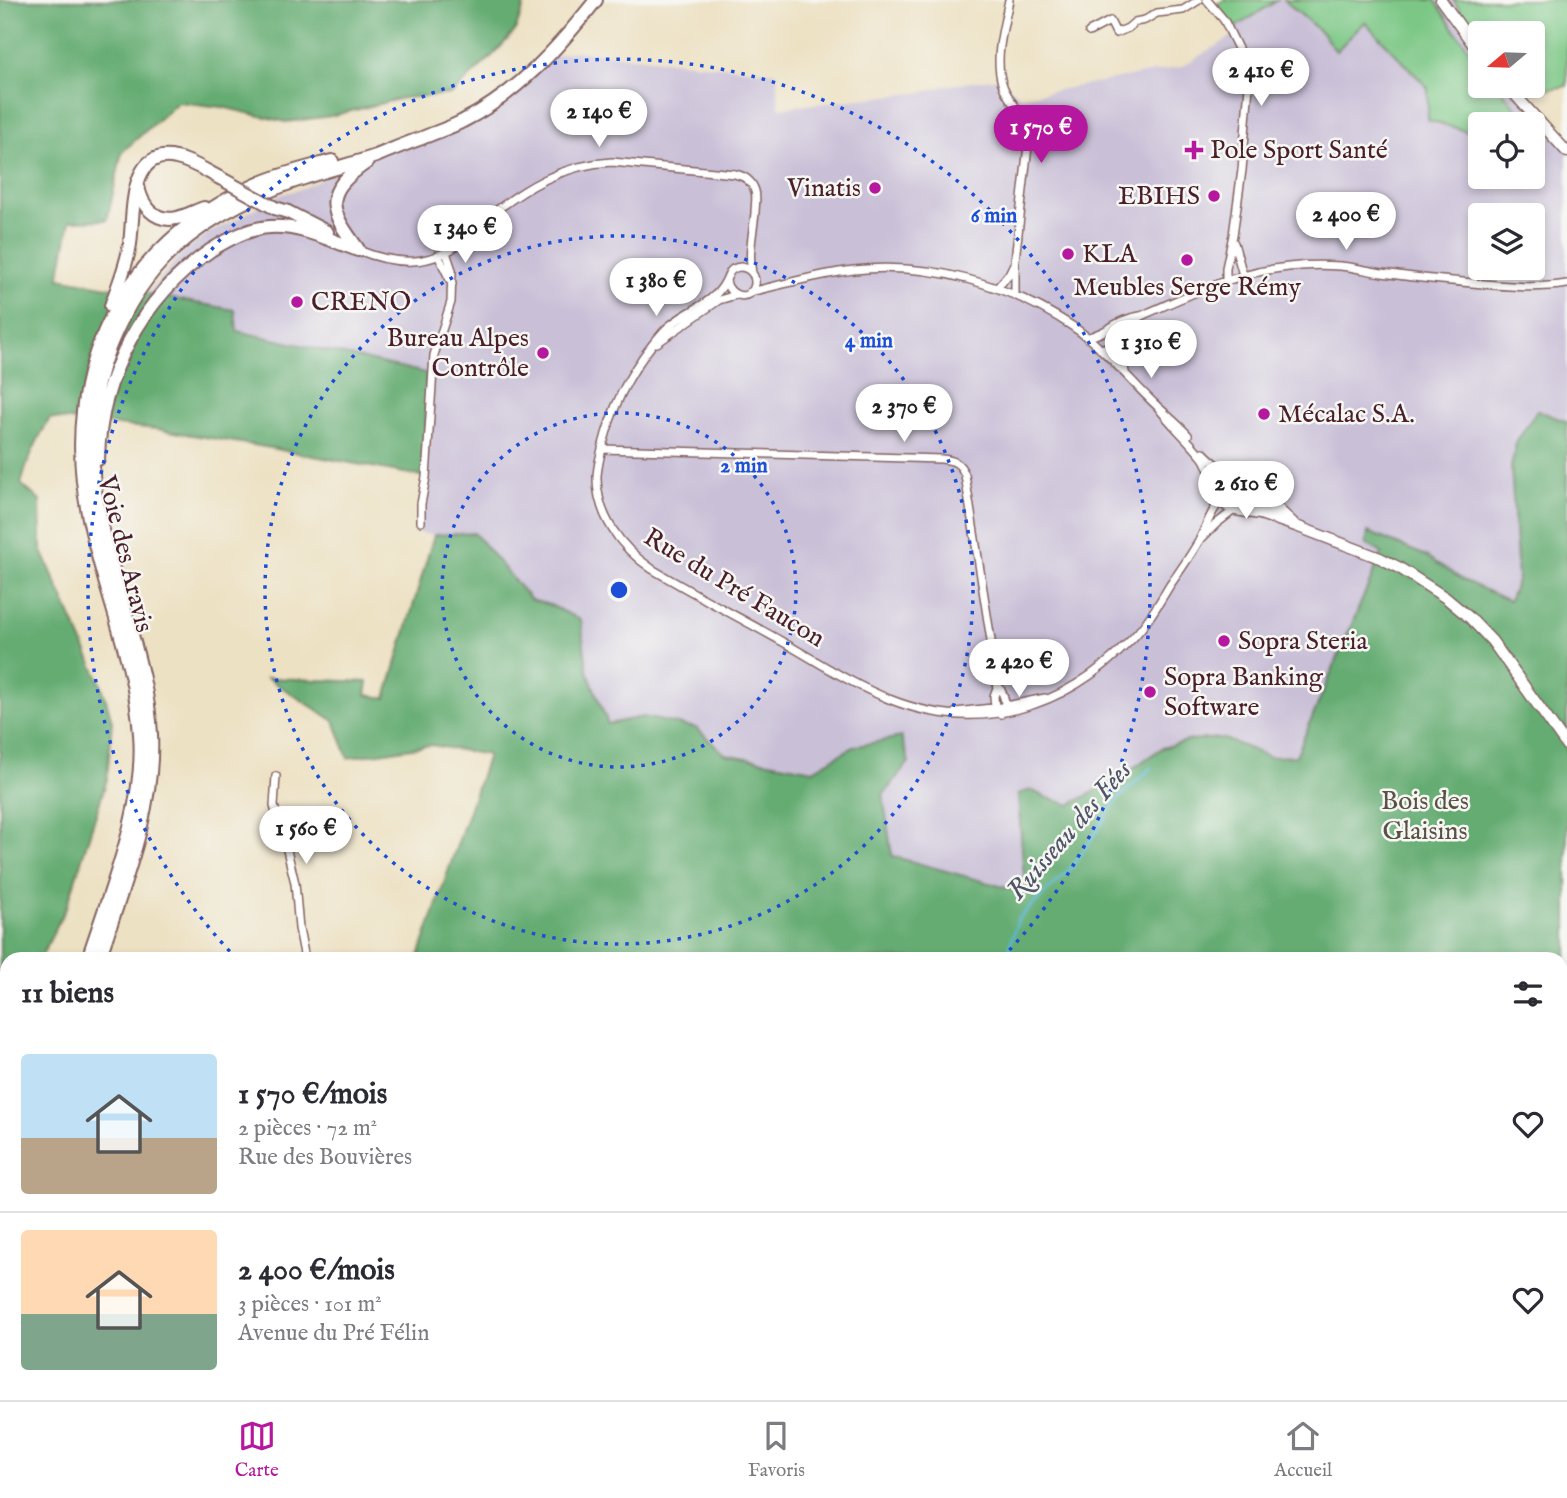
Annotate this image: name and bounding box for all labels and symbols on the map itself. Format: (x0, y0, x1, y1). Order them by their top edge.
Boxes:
north arrow (1468, 21, 1545, 98)
pin: 2 410 € (1196, 48, 1326, 108)
pin: 2 140 € (534, 90, 664, 149)
pin: 1 570 € (976, 106, 1106, 165)
place label: Pole Sport Santé (1210, 134, 1388, 167)
marker: Pole Sport Santé (1184, 140, 1204, 160)
place label: Vinatis (786, 172, 861, 205)
marker: Vinatis (867, 180, 883, 196)
place label: EBIHS (1118, 180, 1200, 213)
marker: EBIHS (1206, 188, 1222, 204)
pin: 2 400 € (1281, 192, 1411, 252)
text: 6 min (971, 203, 1017, 230)
pin: 1 340 € (400, 205, 530, 265)
place label: KLA (1082, 238, 1138, 271)
marker: KLA (1060, 246, 1076, 262)
marker: Meubles Serge Rémy (1179, 252, 1195, 268)
pin: 1 380 € (591, 258, 721, 318)
place label: Meubles Serge Rémy (1073, 271, 1301, 304)
place label: CRENO (311, 286, 411, 319)
marker: CRENO (289, 294, 305, 310)
pin: 1 310 € (1086, 320, 1216, 380)
place label: Bureau Alpes Contrôle (387, 322, 529, 385)
text: 4 min (845, 328, 893, 355)
marker: Bureau Alpes Contrôle (535, 345, 551, 361)
pin: 2 370 € (839, 384, 969, 444)
place label: Mécalac S.A. (1278, 398, 1415, 431)
marker: Mécalac S.A. (1256, 406, 1272, 422)
text: 2 min (720, 453, 768, 480)
pin: 2 610 € (1181, 462, 1311, 521)
street label: Voie des Aravis (89, 471, 160, 636)
street label: Rue du Pré Faucon (637, 521, 831, 655)
centre of rings (607, 578, 631, 602)
place label: Sopra Steria (1238, 625, 1368, 658)
marker: Sopra Steria (1216, 633, 1232, 649)
pin: 2 420 € (954, 640, 1084, 699)
place label: Sopra Banking Software (1164, 661, 1324, 724)
marker: Sopra Banking Software (1142, 684, 1158, 700)
water label: Ruisseau des Fées (1000, 753, 1141, 908)
park label: Bois des Glaisins (1381, 785, 1469, 848)
pin: 1 560 € (241, 806, 371, 866)

